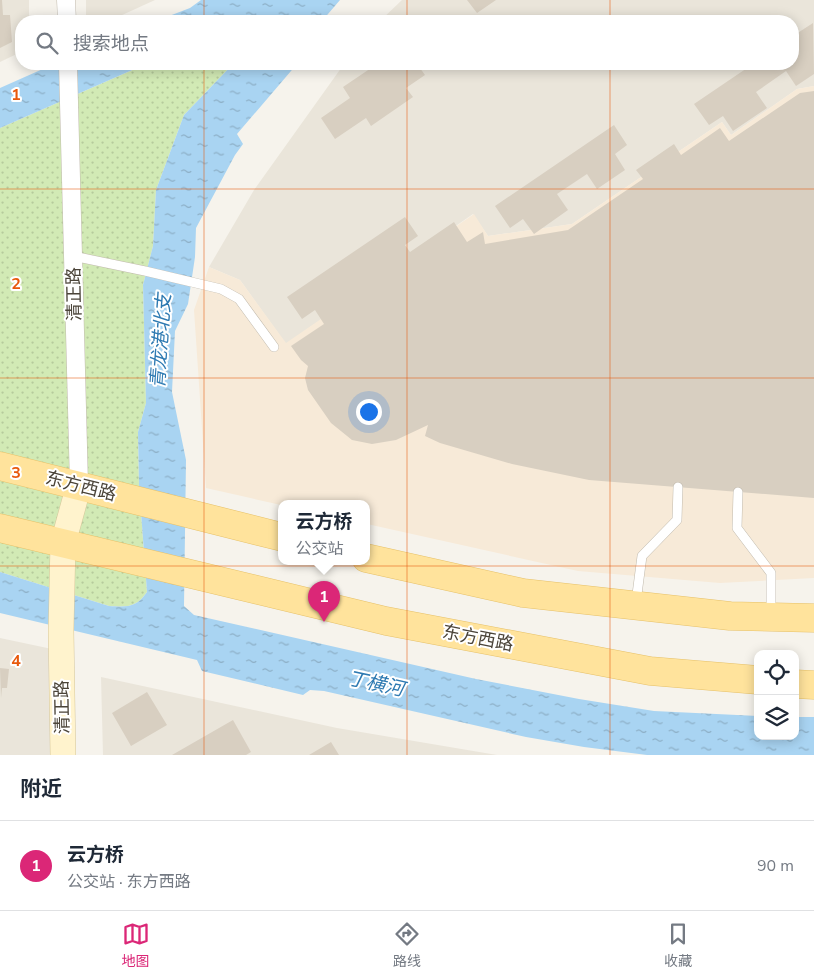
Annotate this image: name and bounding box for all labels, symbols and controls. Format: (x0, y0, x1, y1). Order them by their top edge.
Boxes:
search box (15, 15, 799, 70)
icon: search (33, 29, 61, 57)
text: 搜索地点 (73, 31, 149, 57)
text: 1 (11, 84, 21, 106)
street label: 清正路 (62, 267, 86, 321)
text: 2 (11, 273, 21, 295)
water label: 青龙港北支 (145, 291, 177, 389)
your location (356, 399, 382, 425)
text: 3 (11, 462, 21, 484)
street label: 东方西路 (43, 466, 119, 506)
popup (278, 500, 370, 565)
text: 云方桥 (295, 509, 353, 535)
text: 公交站 (295, 538, 344, 560)
pin: 1 (308, 581, 340, 622)
street label: 东方西路 (440, 619, 516, 657)
text: 4 (11, 650, 21, 672)
map controls (754, 650, 799, 740)
button: locate (754, 650, 799, 695)
water label: 丁横河 (345, 665, 410, 703)
street label: 清正路 (50, 680, 74, 734)
button: layers (754, 695, 799, 740)
text: 附近 (20, 775, 62, 803)
text: 云方桥 (67, 842, 124, 868)
text: 1 (31, 855, 41, 877)
text: 90 m (757, 855, 794, 877)
text: 公交站 · 东方西路 (67, 871, 191, 893)
tab: 地图 (122, 920, 150, 971)
tab: 路线 (393, 920, 421, 971)
tab: 收藏 (664, 920, 692, 971)

